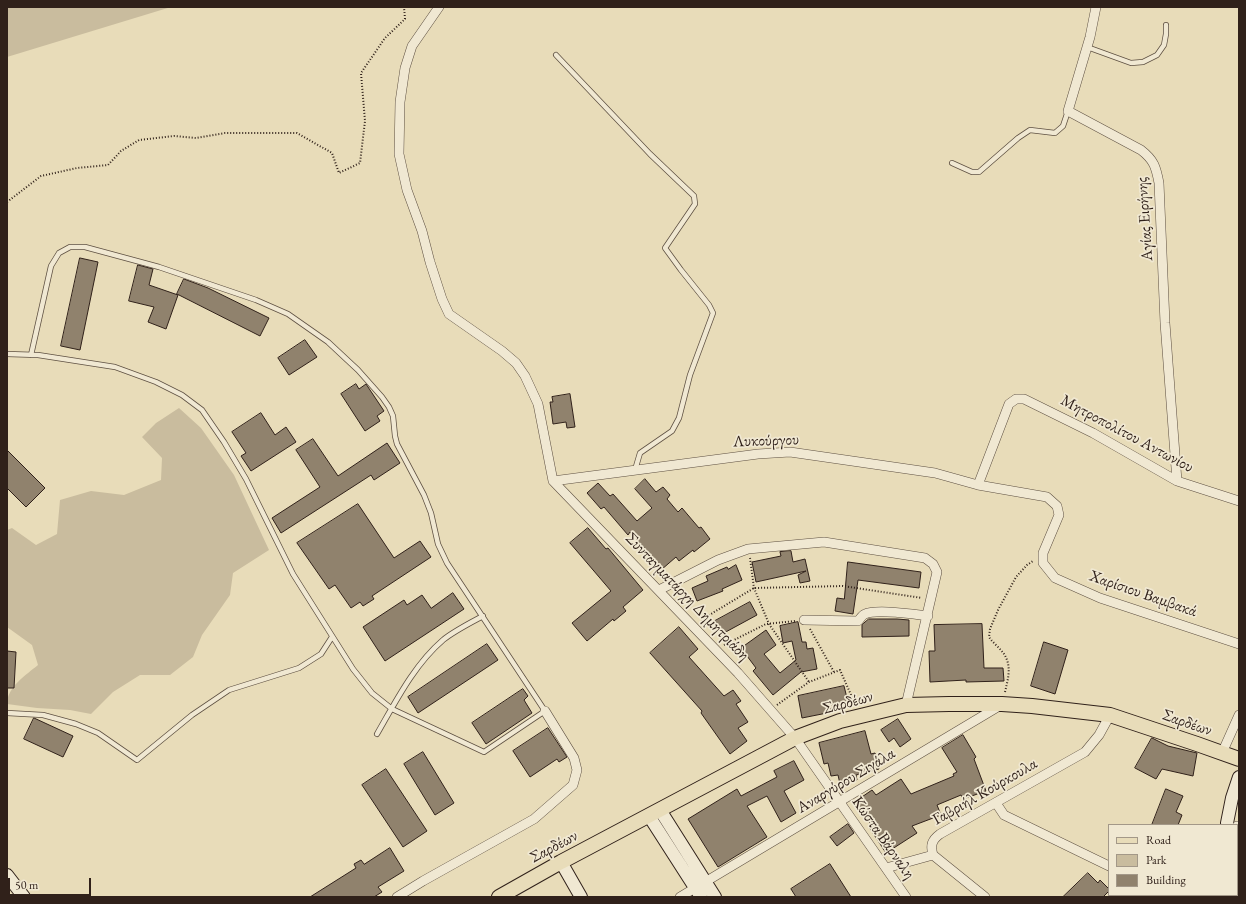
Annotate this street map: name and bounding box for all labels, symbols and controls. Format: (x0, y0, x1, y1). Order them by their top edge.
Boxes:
street label: Αγίας Ειρήνης (1132, 176, 1158, 262)
street label: Μητροπολίτου Αντωνίου (1057, 391, 1197, 477)
street label: Λυκούργου (733, 430, 799, 452)
street label: Συνταγματάρχη Δημητριάδη (621, 529, 753, 665)
street label: Χαρίσιου Βαμβακά (1087, 567, 1199, 621)
street label: Σαρδέων (821, 687, 875, 719)
street label: Σαρδέων (1160, 706, 1214, 740)
street label: Αναργύρου Σιγάλα (793, 744, 899, 818)
street label: Γαβριήλ Κούρκουλα (929, 754, 1041, 830)
street label: Κώστα Βάρναλη (847, 793, 919, 883)
legend (1108, 824, 1238, 896)
street label: Σαρδέων (527, 827, 581, 867)
text: Road (1146, 832, 1171, 848)
text: Park (1146, 852, 1166, 868)
scale bar (10, 870, 93, 896)
text: Building (1146, 872, 1186, 888)
text: 50 m (15, 877, 38, 893)

